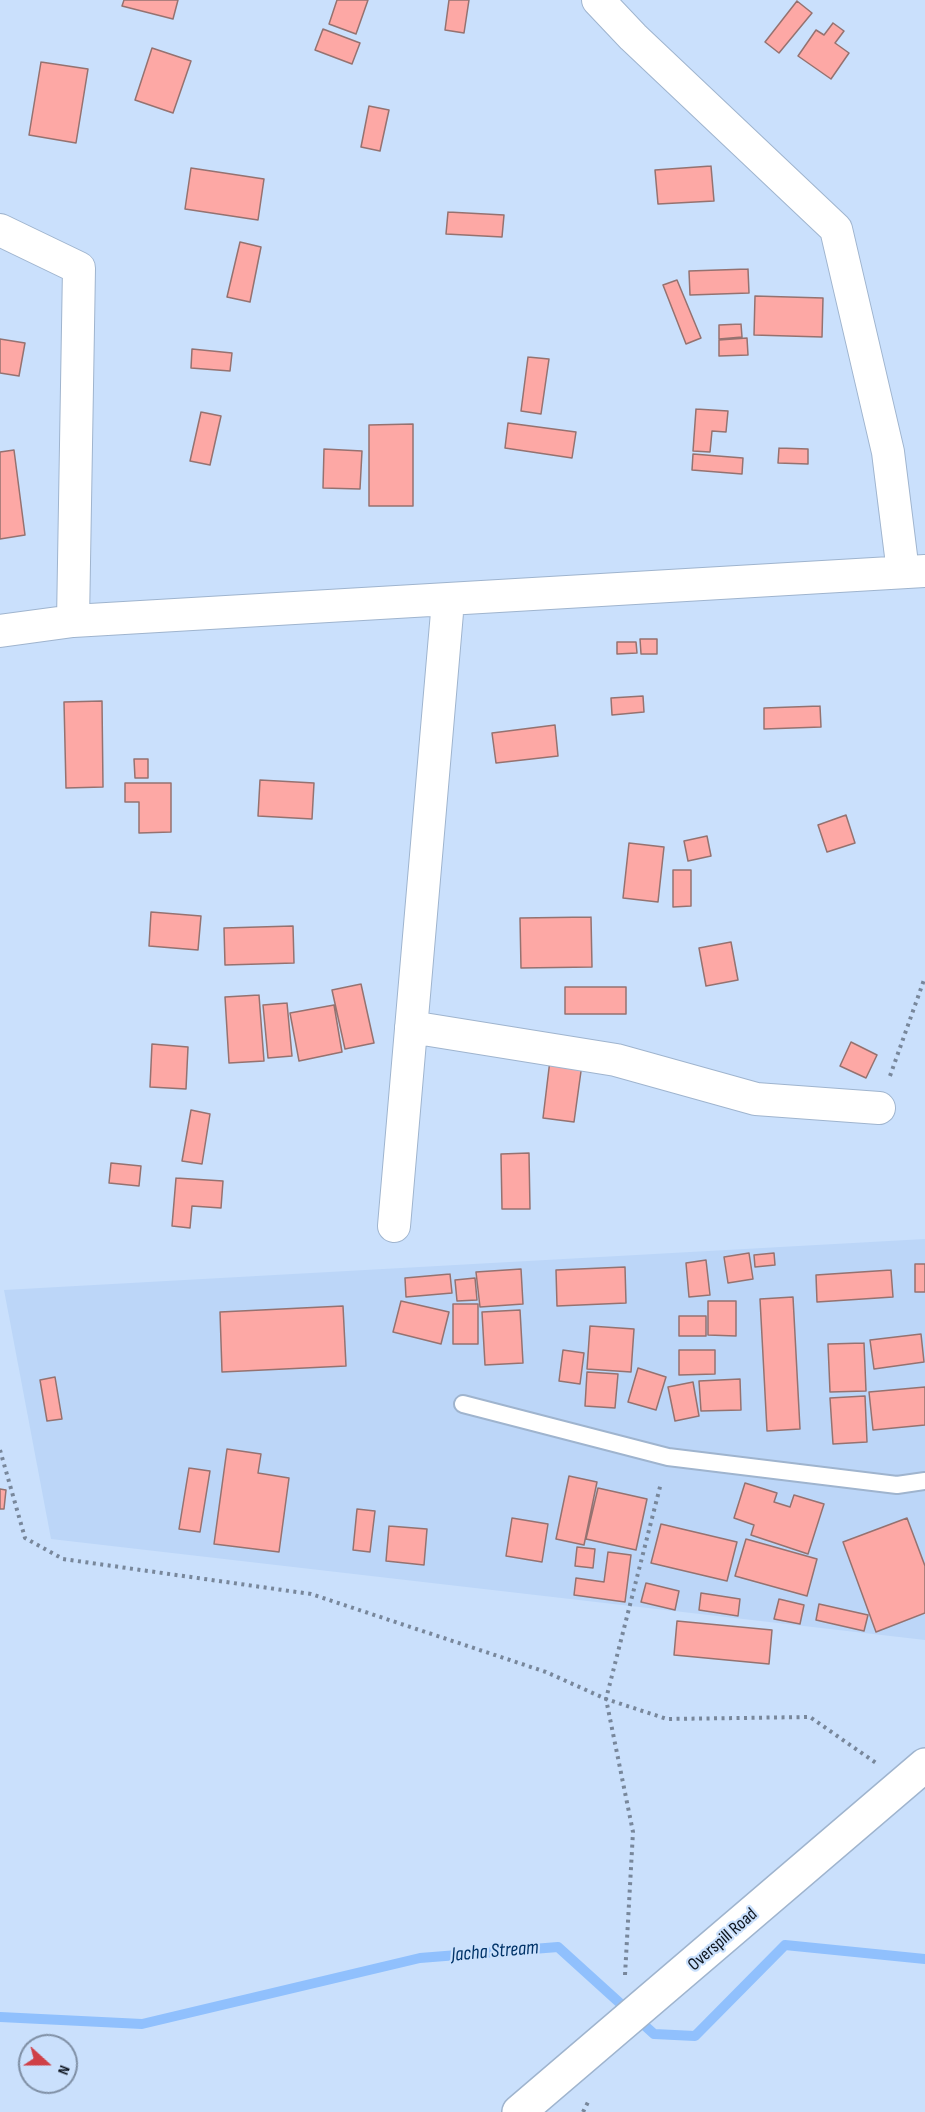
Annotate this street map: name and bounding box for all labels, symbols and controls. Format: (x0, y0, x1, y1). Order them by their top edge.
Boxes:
street label: Overspill Road (684, 1904, 762, 1976)
water label: Jacha Stream (450, 1936, 540, 1968)
north arrow (18, 2034, 78, 2094)
text: N (53, 2063, 74, 2077)

